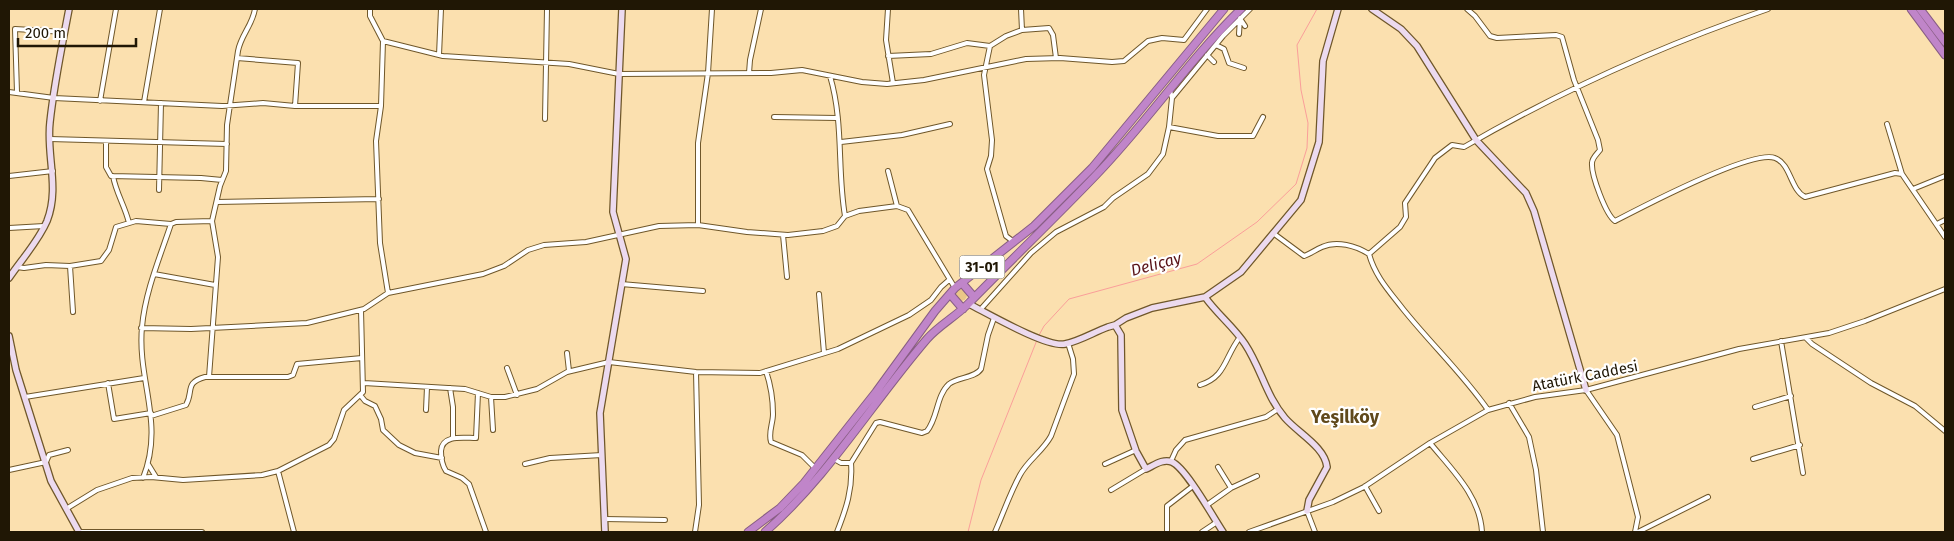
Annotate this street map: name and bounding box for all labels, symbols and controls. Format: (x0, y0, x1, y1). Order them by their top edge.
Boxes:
scale bar (18, 15, 135, 47)
text: 200 m (25, 24, 66, 42)
water label: Deliçay (1129, 248, 1185, 281)
road number: 31-01 (960, 256, 1004, 278)
street label: Atatürk Caddesi (1531, 357, 1639, 395)
district label: Yeşilköy (1310, 406, 1380, 428)

